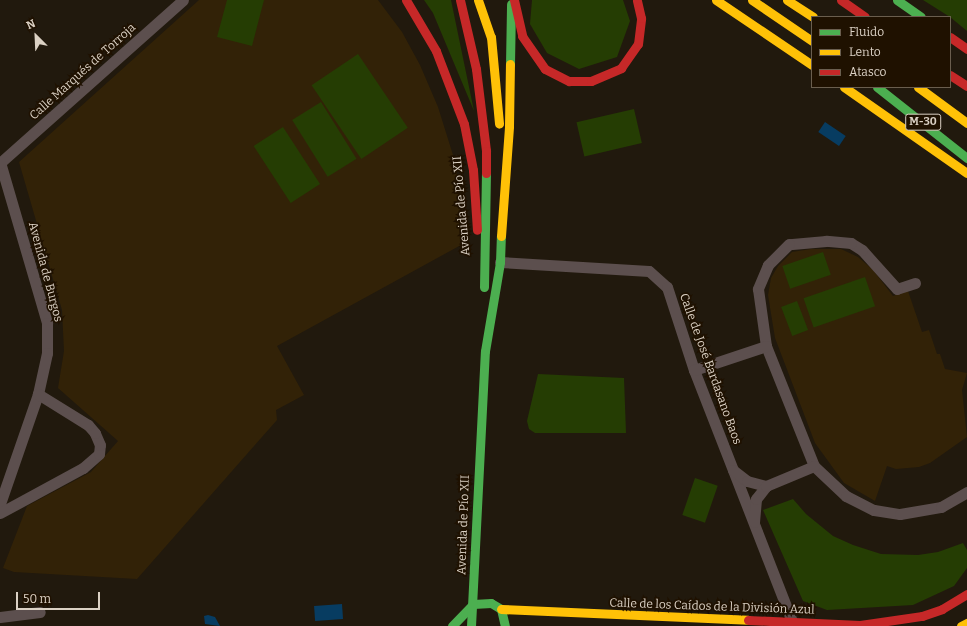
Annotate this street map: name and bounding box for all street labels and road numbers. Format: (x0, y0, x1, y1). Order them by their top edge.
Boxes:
street label: Calle Marqués de Torroja (27, 21, 139, 123)
road number: M-30 (905, 113, 941, 131)
street label: Avenida de Pío XII (450, 156, 474, 256)
street label: Avenida de Burgos (25, 220, 65, 324)
street label: Calle de José Bardasano Baos (676, 291, 744, 447)
street label: Avenida de Pío XII (455, 475, 473, 575)
street label: Calle de los Caídos de la División Azul (609, 596, 815, 618)

